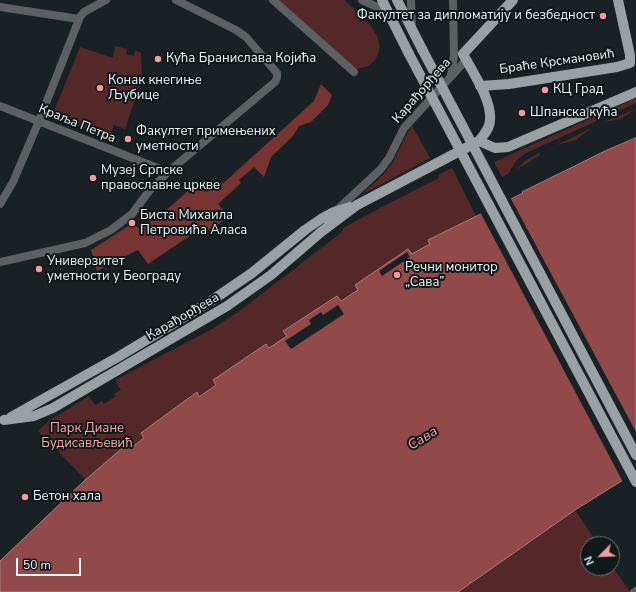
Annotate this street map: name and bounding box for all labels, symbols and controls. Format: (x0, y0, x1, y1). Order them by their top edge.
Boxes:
place label: Факултет за дипломатију и безбедност (357, 8, 595, 24)
marker: Факултет за дипломатију и безбедност (598, 11, 608, 21)
street label: Браће Крсмановић (498, 46, 616, 78)
place label: Кућа Бранислава Којића (166, 51, 316, 67)
marker: Кућа Бранислава Којића (153, 54, 163, 64)
street label: Карађорђева (389, 55, 455, 127)
place label: Конак кнегиње Љубице (108, 73, 202, 104)
place label: КЦ Град (553, 82, 603, 98)
marker: Конак кнегиње Љубице (95, 83, 105, 93)
marker: КЦ Град (540, 85, 550, 95)
street label: Краља Петра (36, 101, 118, 147)
place label: Шпанска кућа (530, 105, 617, 121)
marker: Шпанска кућа (517, 108, 527, 118)
place label: Факултет примењених уметности (136, 124, 276, 155)
marker: Факултет примењених уметности (123, 134, 133, 144)
place label: Музеј Српске православне цркве (101, 163, 220, 194)
marker: Музеј Српске православне цркве (88, 173, 98, 183)
place label: Биста Михаила Петровића Аласа (140, 208, 247, 239)
marker: Биста Михаила Петровића Аласа (127, 218, 137, 228)
place label: Универзитет уметности у Београду (47, 254, 181, 285)
place label: Речни монитор „Сава” (405, 260, 498, 291)
marker: Универзитет уметности у Београду (34, 264, 44, 274)
marker: Речни монитор „Сава” (392, 270, 402, 280)
street label: Карађорђева (144, 290, 222, 344)
park label: Парк Диане Будисављевић (41, 421, 133, 452)
water label: Сава (405, 423, 441, 455)
place label: Бетон хала (33, 489, 101, 505)
marker: Бетон хала (20, 492, 30, 502)
north arrow (580, 536, 620, 576)
scale bar (18, 550, 83, 576)
text: N (581, 554, 598, 567)
text: 50 m (23, 557, 51, 573)

